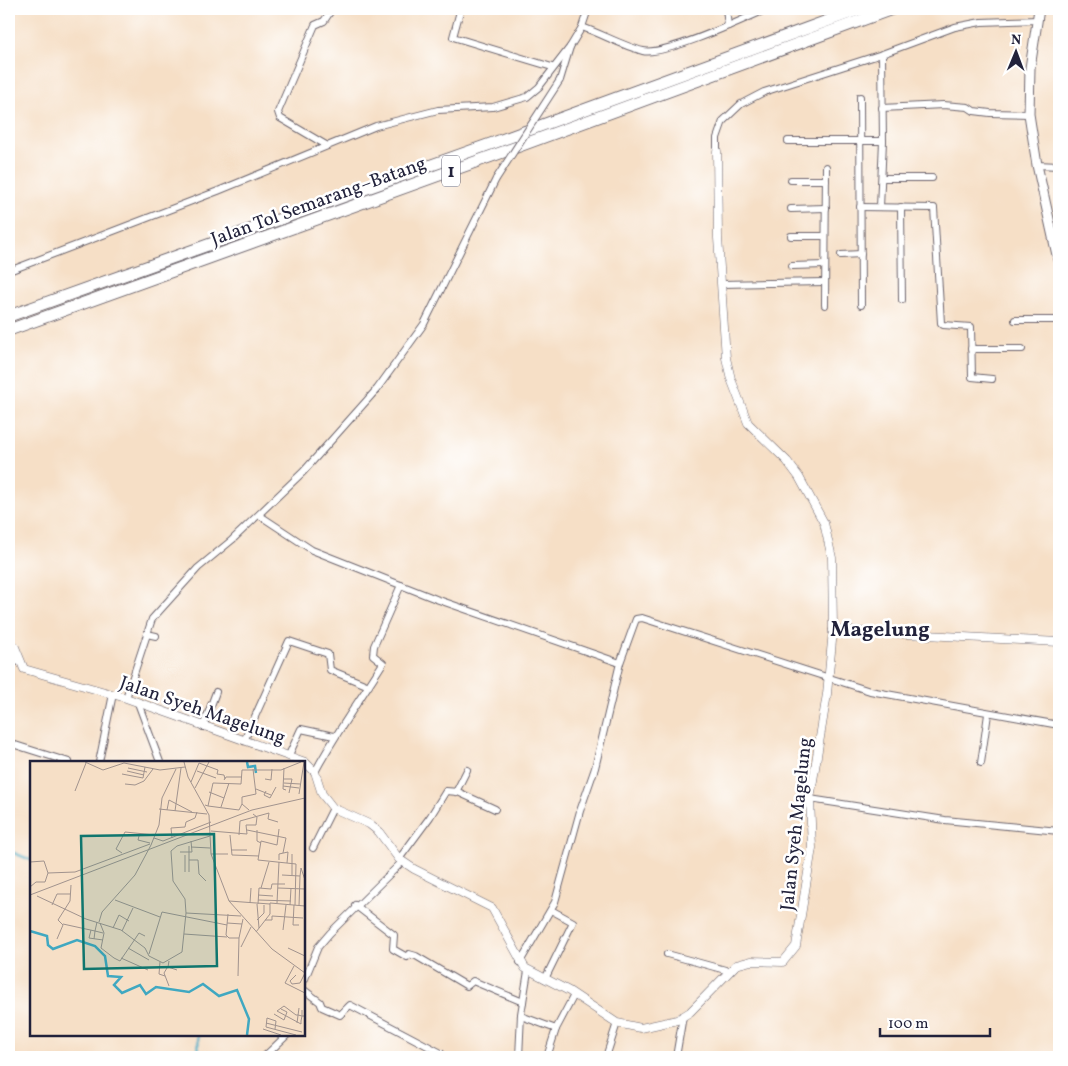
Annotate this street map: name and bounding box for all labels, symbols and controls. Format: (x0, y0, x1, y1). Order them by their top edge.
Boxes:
north arrow (990, 28, 1040, 78)
text: N (1011, 31, 1021, 50)
street label: Jalan Tol Semarang–Batang (207, 151, 430, 253)
road number: 1 (442, 156, 460, 187)
district label: Magelung (830, 616, 930, 645)
street label: Jalan Syeh Magelung (116, 670, 289, 752)
street label: Jalan Syeh Magelung (775, 736, 819, 912)
inset map (30, 761, 305, 1036)
scale bar (880, 1006, 990, 1038)
text: 100 m (888, 1014, 928, 1035)

